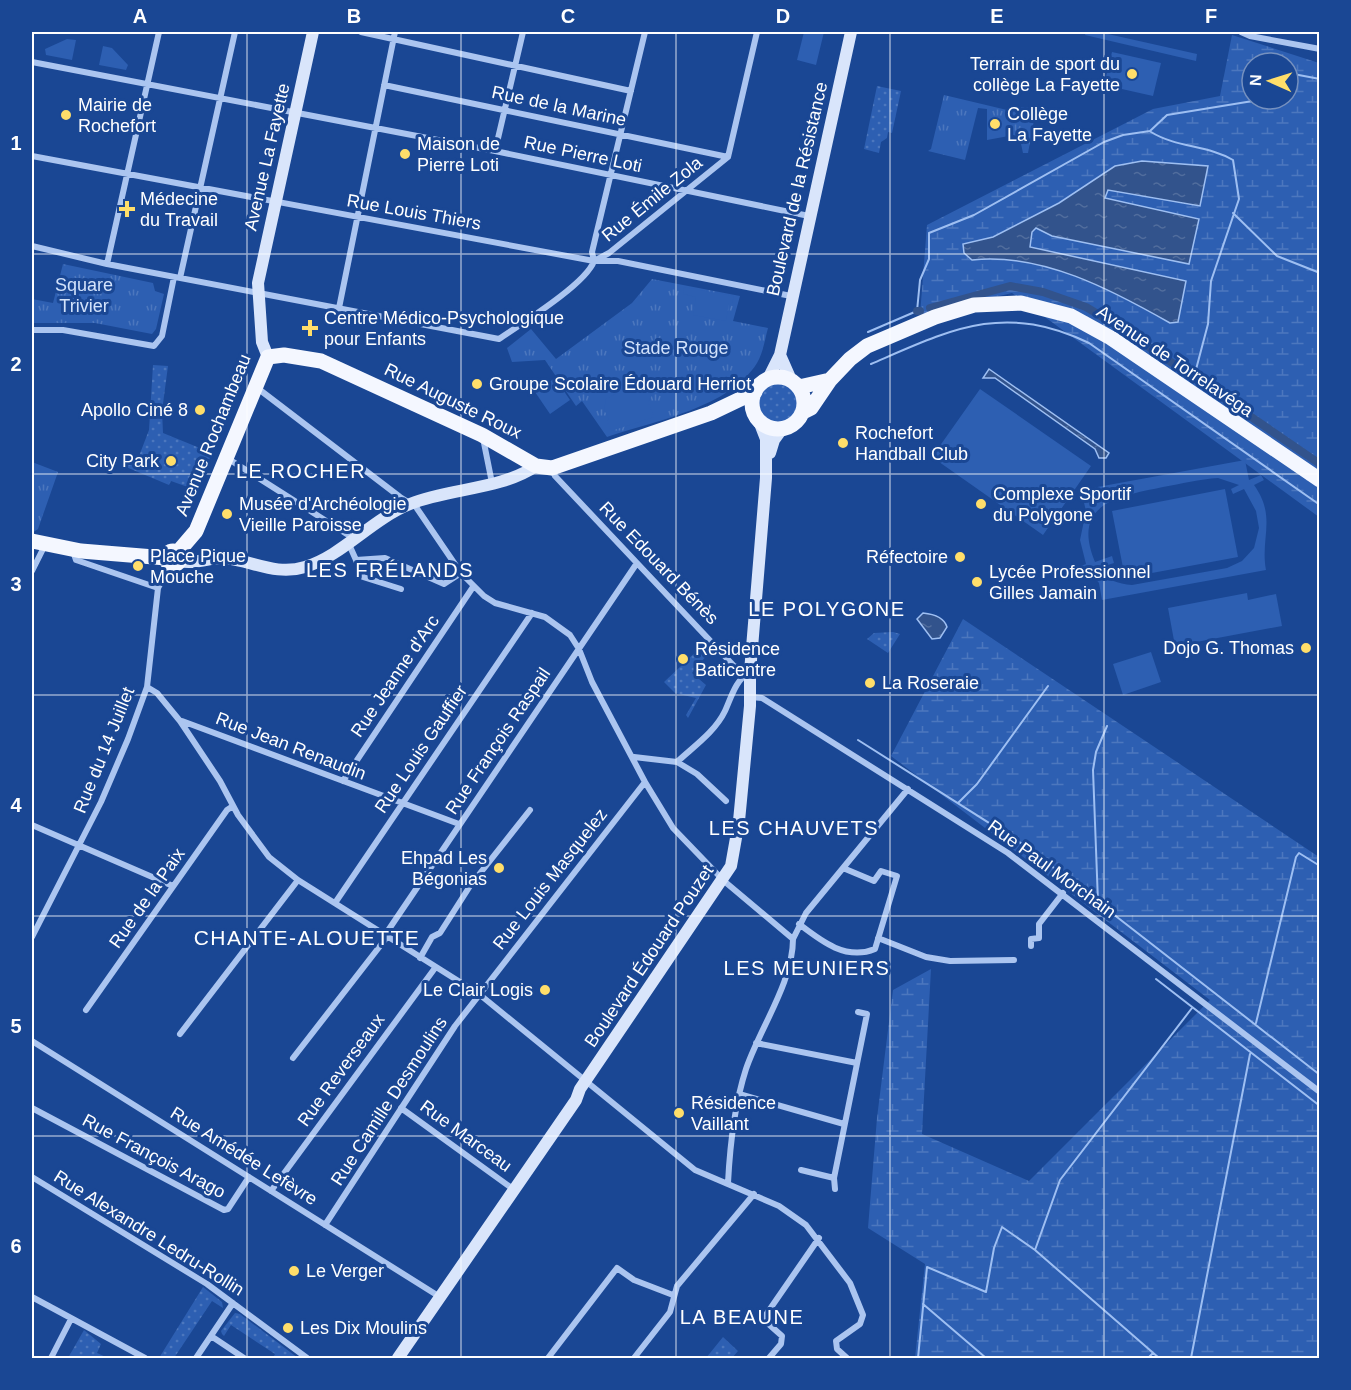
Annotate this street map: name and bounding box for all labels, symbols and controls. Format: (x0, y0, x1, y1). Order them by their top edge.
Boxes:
text: A (133, 5, 147, 27)
text: B (347, 5, 361, 27)
text: C (561, 5, 575, 27)
text: D (776, 5, 790, 27)
text: E (990, 5, 1004, 27)
text: F (1205, 5, 1217, 27)
north arrow (1240, 51, 1300, 111)
place label: Terrain de sport du collège La Fayette (970, 54, 1120, 95)
marker: Terrain de sport du collège La Fayette (1125, 67, 1139, 81)
text: N (1247, 74, 1264, 86)
street label: Boulevard de la Résistance (763, 80, 831, 298)
street label: Avenue La Fayette (240, 81, 294, 233)
street label: Rue de la Marine (490, 82, 628, 130)
place label: Mairie de Rochefort (78, 95, 156, 136)
place label: Collège La Fayette (1007, 104, 1092, 145)
marker: Mairie de Rochefort (59, 108, 73, 122)
marker: Collège La Fayette (988, 117, 1002, 131)
text: 1 (10, 132, 22, 154)
street label: Rue Pierre Loti (522, 132, 644, 176)
place label: Maison de Pierre Loti (417, 134, 500, 175)
marker: Maison de Pierre Loti (398, 147, 412, 161)
street label: Rue Émile Zola (598, 152, 707, 245)
place label: Médecine du Travail (140, 189, 218, 230)
street label: Rue Louis Thiers (345, 190, 483, 234)
marker: Médecine du Travail (118, 200, 136, 218)
park label: Square Trivier (55, 275, 113, 316)
street label: Avenue de Torrelavéga (1093, 301, 1258, 421)
place label: Centre Médico-Psychologique pour Enfants (324, 308, 564, 349)
marker: Centre Médico-Psychologique pour Enfants (301, 319, 319, 337)
park label: Stade Rouge (623, 338, 729, 358)
street label: Avenue Rochambeau (171, 351, 255, 519)
text: 2 (10, 353, 22, 375)
street label: Rue Auguste Roux (381, 359, 525, 443)
place label: Groupe Scolaire Édouard Herriot (489, 374, 751, 394)
marker: Groupe Scolaire Édouard Herriot (470, 377, 484, 391)
place label: Apollo Ciné 8 (81, 400, 188, 420)
marker: Apollo Ciné 8 (193, 403, 207, 417)
place label: Rochefort Handball Club (855, 423, 968, 464)
marker: Rochefort Handball Club (836, 436, 850, 450)
place label: City Park (86, 451, 160, 471)
marker: City Park (164, 454, 178, 468)
district label: LE ROCHER (236, 460, 366, 482)
place label: Complexe Sportif du Polygone (993, 484, 1132, 525)
place label: Musée d'Archéologie Vieille Paroisse (239, 494, 407, 535)
marker: Complexe Sportif du Polygone (974, 497, 988, 511)
street label: Rue Edouard Bénès (595, 498, 723, 628)
marker: Musée d'Archéologie Vieille Paroisse (220, 507, 234, 521)
place label: Place Pique Mouche (150, 546, 246, 587)
place label: Réfectoire (866, 547, 948, 567)
marker: Réfectoire (953, 550, 967, 564)
marker: Place Pique Mouche (131, 559, 145, 573)
district label: LES FRÉLANDS (306, 559, 474, 581)
place label: Lycée Professionnel Gilles Jamain (989, 562, 1150, 603)
text: 3 (10, 573, 22, 595)
marker: Lycée Professionnel Gilles Jamain (970, 575, 984, 589)
district label: LE POLYGONE (748, 598, 906, 620)
street label: Rue Jeanne d'Arc (347, 611, 443, 741)
place label: Dojo G. Thomas (1163, 638, 1294, 658)
place label: Résidence Baticentre (695, 639, 780, 680)
marker: Dojo G. Thomas (1299, 641, 1313, 655)
marker: Résidence Baticentre (676, 652, 690, 666)
street label: Rue François Raspail (442, 664, 554, 818)
place label: La Roseraie (882, 673, 979, 693)
marker: La Roseraie (863, 676, 877, 690)
street label: Rue Louis Gauffier (371, 681, 471, 817)
street label: Rue du 14 Juillet (70, 684, 138, 816)
street label: Rue Jean Renaudin (213, 708, 369, 784)
text: 4 (10, 794, 22, 816)
street label: Rue Louis Masquelez (489, 805, 611, 953)
street label: Rue Paul Morchain (984, 816, 1120, 922)
district label: LES CHAUVETS (709, 817, 879, 839)
street label: Rue de la Paix (105, 844, 189, 952)
place label: Ehpad Les Bégonias (401, 848, 487, 889)
marker: Ehpad Les Bégonias (492, 861, 506, 875)
street label: Boulevard Édouard Pouzet (581, 861, 717, 1051)
district label: CHANTE-ALOUETTE (194, 926, 420, 949)
district label: LES MEUNIERS (724, 957, 890, 979)
place label: Le Clair Logis (423, 980, 533, 1000)
marker: Le Clair Logis (538, 983, 552, 997)
street label: Rue Reverseaux (294, 1010, 388, 1130)
street label: Rue Camille Desmoulins (327, 1013, 451, 1189)
text: 5 (10, 1015, 22, 1037)
place label: Résidence Vaillant (691, 1093, 776, 1134)
street label: Rue Marceau (416, 1096, 516, 1176)
street label: Rue Amédée Lefèvre (167, 1103, 321, 1209)
marker: Résidence Vaillant (672, 1106, 686, 1120)
street label: Rue François Arago (79, 1110, 229, 1202)
street label: Rue Alexandre Ledru-Rollin (50, 1166, 248, 1300)
text: 6 (10, 1235, 22, 1257)
place label: Le Verger (306, 1261, 384, 1281)
marker: Le Verger (287, 1264, 301, 1278)
district label: LA BEAUNE (680, 1306, 804, 1328)
place label: Les Dix Moulins (300, 1318, 427, 1338)
marker: Les Dix Moulins (281, 1321, 295, 1335)

